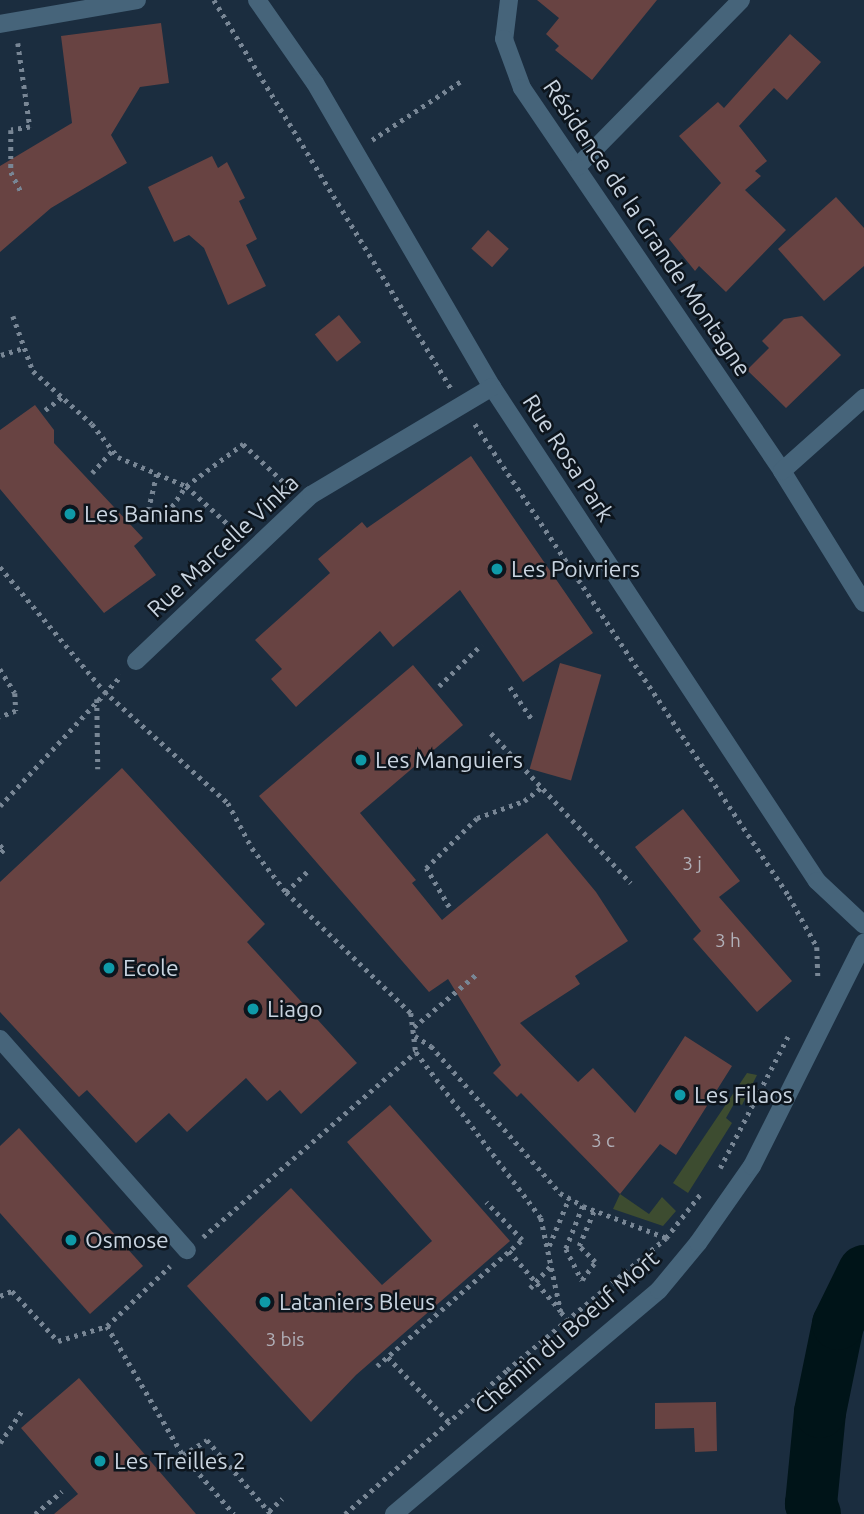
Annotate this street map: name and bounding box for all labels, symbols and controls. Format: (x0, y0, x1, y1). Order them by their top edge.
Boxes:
street label: Résidence de la Grande Montagne (537, 74, 757, 382)
street label: Rue Rosa Park (517, 389, 619, 527)
street label: Rue Marcelle Vinka (142, 469, 304, 623)
place label: Les Banians (84, 500, 204, 528)
marker: Les Banians (62, 506, 78, 522)
place label: Les Poivriers (511, 555, 640, 583)
marker: Les Poivriers (489, 561, 505, 577)
place label: Les Manguiers (375, 746, 523, 774)
marker: Les Manguiers (353, 752, 369, 768)
house number: 3 j (682, 853, 702, 875)
house number: 3 h (715, 930, 741, 952)
place label: Ecole (123, 954, 179, 982)
marker: Ecole (101, 960, 117, 976)
place label: Liago (267, 995, 323, 1023)
marker: Liago (245, 1001, 261, 1017)
place label: Les Filaos (694, 1081, 793, 1109)
marker: Les Filaos (672, 1087, 688, 1103)
house number: 3 c (591, 1130, 615, 1152)
place label: Osmose (85, 1226, 169, 1254)
marker: Osmose (63, 1232, 79, 1248)
street label: Chemin du Boeuf Mort (469, 1245, 665, 1419)
place label: Lataniers Bleus (279, 1288, 435, 1316)
marker: Lataniers Bleus (257, 1294, 273, 1310)
house number: 3 bis (265, 1329, 305, 1351)
place label: Les Treilles 2 (114, 1447, 246, 1475)
marker: Les Treilles 2 (92, 1453, 108, 1469)

